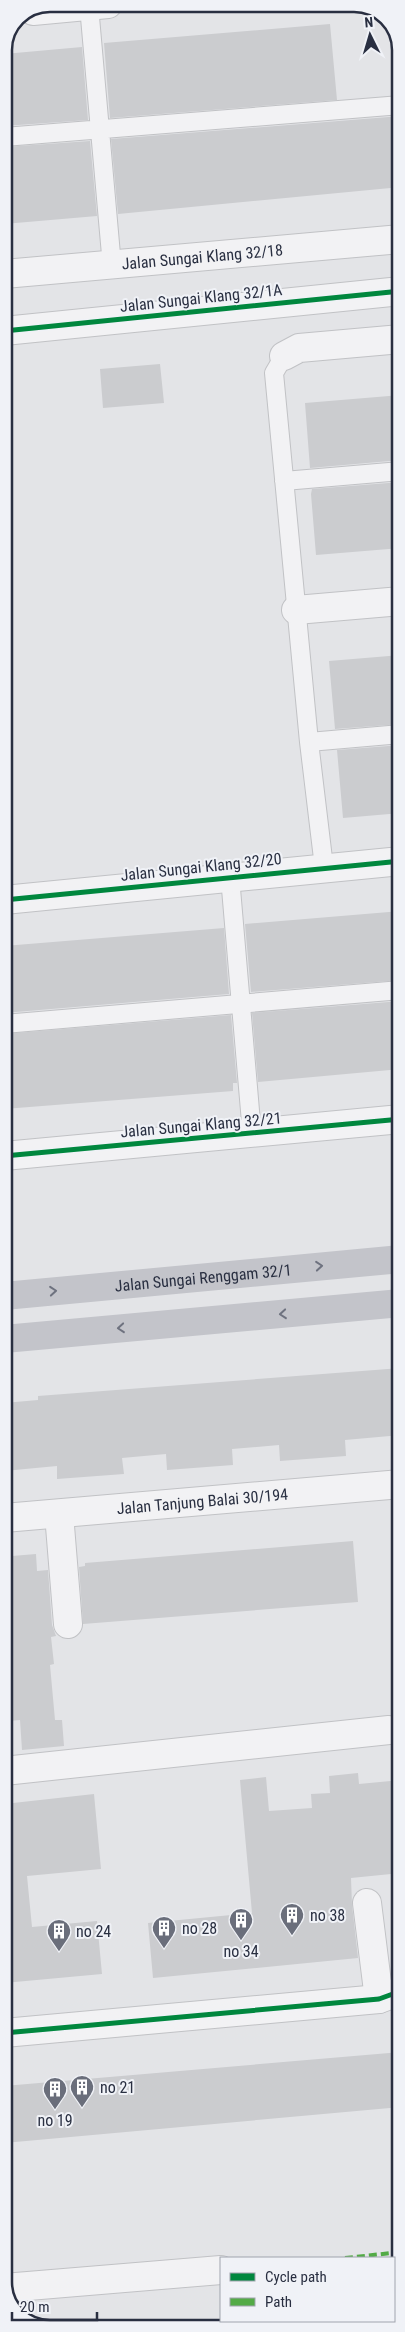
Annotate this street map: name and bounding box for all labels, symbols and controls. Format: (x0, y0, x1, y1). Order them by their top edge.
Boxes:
north arrow (345, 10, 395, 60)
text: N (364, 14, 374, 30)
street label: Jalan Sungai Klang 32/18 (121, 240, 284, 273)
street label: Jalan Sungai Klang 32/1A (119, 280, 283, 316)
street label: Jalan Sungai Klang 32/20 (120, 849, 282, 885)
street label: Jalan Sungai Klang 32/21 (120, 1108, 282, 1142)
street label: Jalan Sungai Renggam 32/1 (114, 1260, 292, 1295)
one-way arrow (315, 1261, 323, 1272)
one-way arrow (49, 1286, 57, 1297)
one-way arrow (278, 1308, 286, 1319)
one-way arrow (117, 1322, 125, 1333)
street label: Jalan Tanjung Balai 30/194 (116, 1484, 289, 1518)
building icon: no 38 (279, 1902, 305, 1936)
place label: no 38 (310, 1906, 345, 1925)
building icon: no 34 (228, 1907, 254, 1941)
building icon: no 28 (151, 1915, 177, 1949)
building icon: no 24 (46, 1918, 72, 1952)
place label: no 28 (182, 1919, 217, 1938)
place label: no 24 (76, 1922, 111, 1941)
place label: no 34 (223, 1942, 259, 1961)
building icon: no 21 (69, 2074, 95, 2108)
building icon: no 19 (42, 2076, 68, 2110)
place label: no 21 (100, 2078, 135, 2097)
place label: no 19 (37, 2111, 73, 2130)
legend (220, 2257, 395, 2322)
text: Cycle path (265, 2268, 327, 2286)
scale bar (12, 2290, 98, 2322)
text: Path (265, 2293, 292, 2311)
text: 20 m (20, 2298, 50, 2316)

